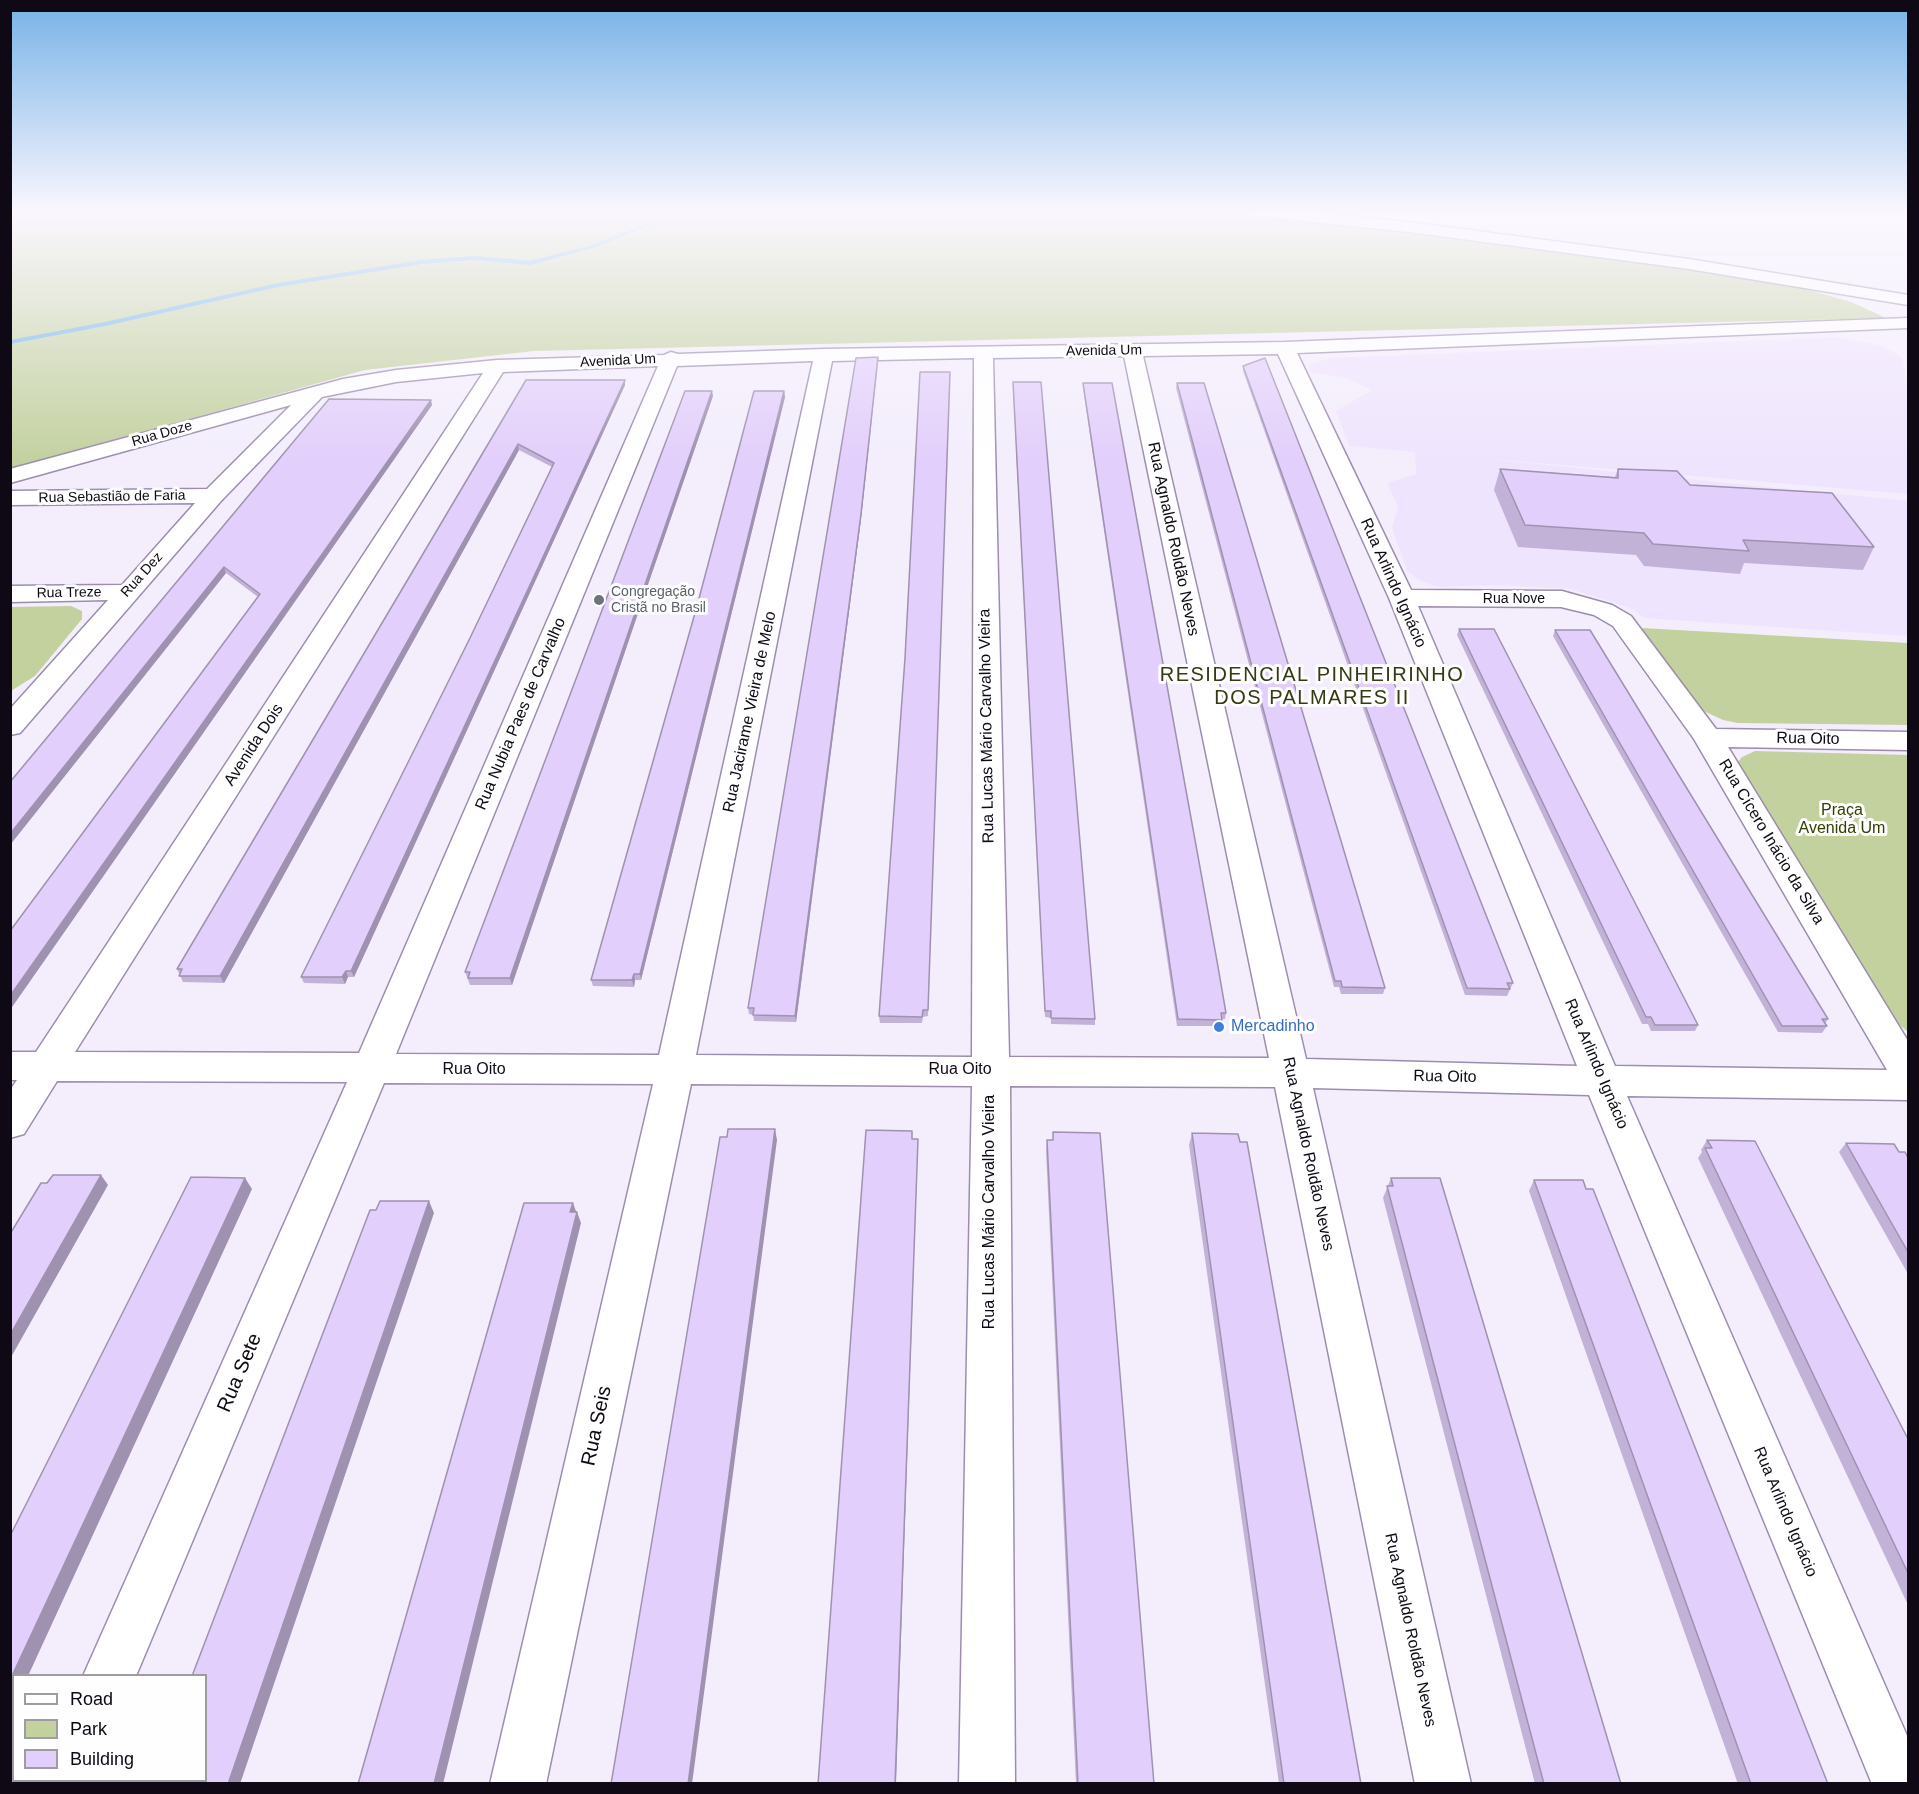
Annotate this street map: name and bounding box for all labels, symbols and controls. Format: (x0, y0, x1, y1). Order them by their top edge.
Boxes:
street label: Avenida Um (1066, 342, 1142, 360)
street label: Avenida Um (580, 351, 656, 371)
street label: Rua Doze (130, 417, 194, 451)
street label: Rua Agnaldo Roldão Neves (1143, 440, 1203, 638)
street label: Rua Sebastião de Faria (38, 487, 186, 507)
street label: Rua Arlindo Ignácio (1356, 515, 1430, 651)
street label: Rua Dez (118, 549, 166, 601)
street label: Rua Treze (36, 584, 102, 602)
place label: Congregação Cristã no Brasil (611, 584, 706, 616)
street label: Rua Nove (1483, 591, 1545, 607)
marker: Congregação Cristã no Brasil (592, 593, 606, 607)
street label: Rua Lucas Mário Carvalho Vieira (975, 609, 999, 843)
street label: Rua Jacirame Vieira de Melo (719, 610, 781, 814)
street label: Rua Nubia Paes de Carvalho (472, 615, 570, 813)
district label: RESIDENCIAL PINHEIRINHO DOS PALMARES II (1160, 663, 1464, 710)
street label: Avenida Dois (220, 700, 288, 790)
street label: Rua Oito (1776, 729, 1840, 749)
street label: Rua Cícero Inácio da Silva (1714, 756, 1828, 928)
park label: Praça Avenida Um (1799, 801, 1885, 839)
street label: Rua Arlindo Ignácio (1560, 996, 1632, 1132)
place label: Mercadinho (1231, 1017, 1315, 1037)
marker: Mercadinho (1212, 1020, 1226, 1034)
street label: Rua Agnaldo Roldão Neves (1278, 1055, 1338, 1253)
street label: Rua Oito (442, 1060, 506, 1080)
street label: Rua Oito (928, 1060, 992, 1080)
street label: Rua Oito (1413, 1067, 1477, 1087)
street label: Rua Lucas Mário Carvalho Vieira (980, 1095, 1000, 1329)
street label: Rua Sete (213, 1330, 267, 1416)
street label: Rua Seis (577, 1384, 617, 1468)
street label: Rua Arlindo Ignácio (1749, 1444, 1821, 1580)
street label: Rua Agnaldo Roldão Neves (1380, 1531, 1440, 1729)
legend (12, 1674, 207, 1782)
text: Road (70, 1689, 113, 1709)
text: Park (70, 1719, 107, 1739)
text: Building (70, 1749, 134, 1769)

